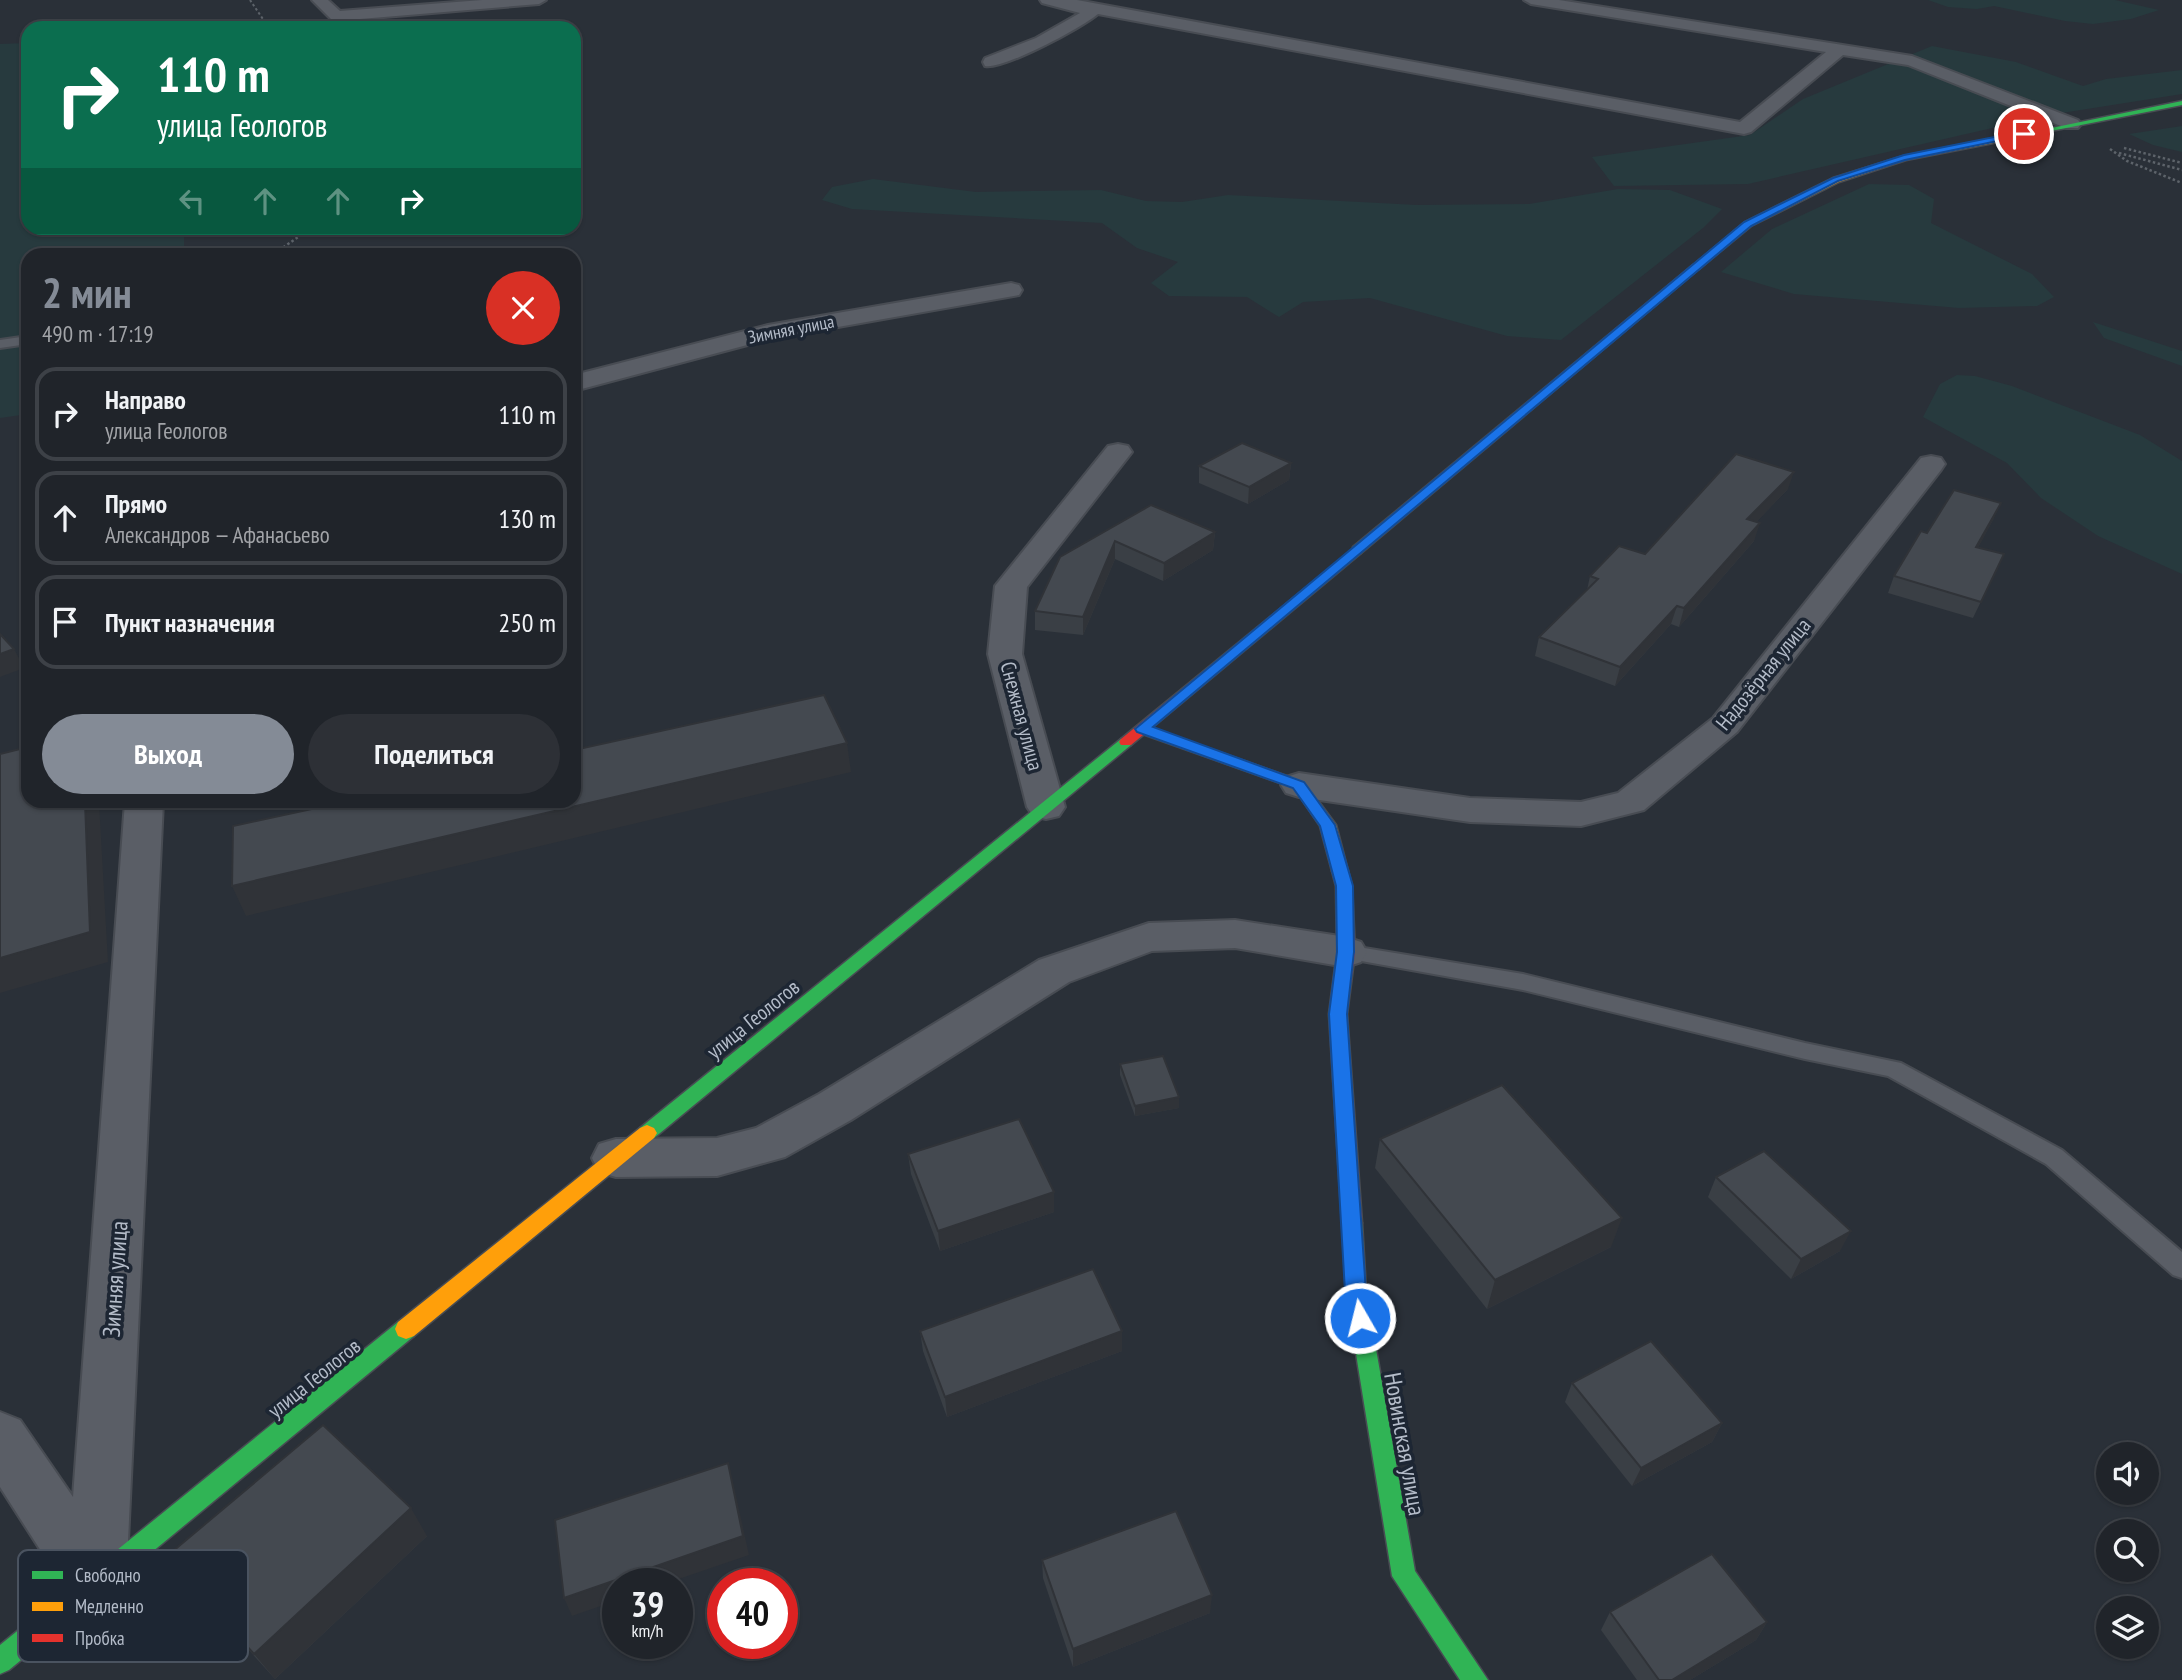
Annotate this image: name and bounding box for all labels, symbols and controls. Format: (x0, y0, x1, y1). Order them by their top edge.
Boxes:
text: 110 m (157, 42, 270, 106)
icon: right (42, 49, 133, 140)
text: улица Геологов (157, 104, 327, 146)
pin (1994, 104, 2054, 164)
icon: arrive (2005, 115, 2043, 153)
icon: left (173, 182, 211, 220)
icon: ahead (246, 182, 284, 220)
icon: ahead (319, 182, 357, 220)
icon: right (392, 182, 430, 220)
text: 2 мин (42, 265, 132, 320)
button: close (486, 271, 560, 345)
street label: Зимняя улица (746, 309, 836, 349)
text: 490 m · 17:19 (42, 319, 154, 348)
text: Направо (105, 383, 186, 416)
icon: right (46, 395, 84, 433)
text: 110 m (498, 398, 556, 431)
text: улица Геологов (105, 416, 227, 445)
text: Прямо (105, 487, 167, 520)
icon: ahead (46, 499, 84, 537)
text: 130 m (498, 502, 556, 535)
text: Александров — Афанасьево (105, 520, 330, 549)
icon: arrive (46, 603, 84, 641)
text: Пункт назначения (105, 606, 275, 639)
text: 250 m (498, 606, 556, 639)
street label: Надозёрная улица (1710, 613, 1816, 735)
street label: Снежная улица (995, 659, 1049, 773)
button: Выход (42, 714, 294, 794)
button: Поделиться (308, 714, 560, 794)
street label: улица Геологов (701, 973, 805, 1065)
street label: Зимняя улица (95, 1220, 135, 1338)
position arrow (1323, 1281, 1397, 1355)
street label: улица Геологов (262, 1332, 366, 1424)
street label: Новинская улица (1377, 1370, 1433, 1518)
map controls (2096, 1442, 2159, 1659)
button: sound (2096, 1442, 2159, 1505)
button: search (2096, 1519, 2159, 1582)
legend (18, 1550, 248, 1662)
text: Свободно (75, 1563, 141, 1587)
speed limit sign: 40 (707, 1568, 798, 1659)
text: 39 (631, 1581, 664, 1627)
text: Медленно (75, 1594, 144, 1618)
button: layers (2096, 1596, 2159, 1659)
text: km/h (632, 1619, 663, 1642)
text: Пробка (75, 1626, 125, 1650)

